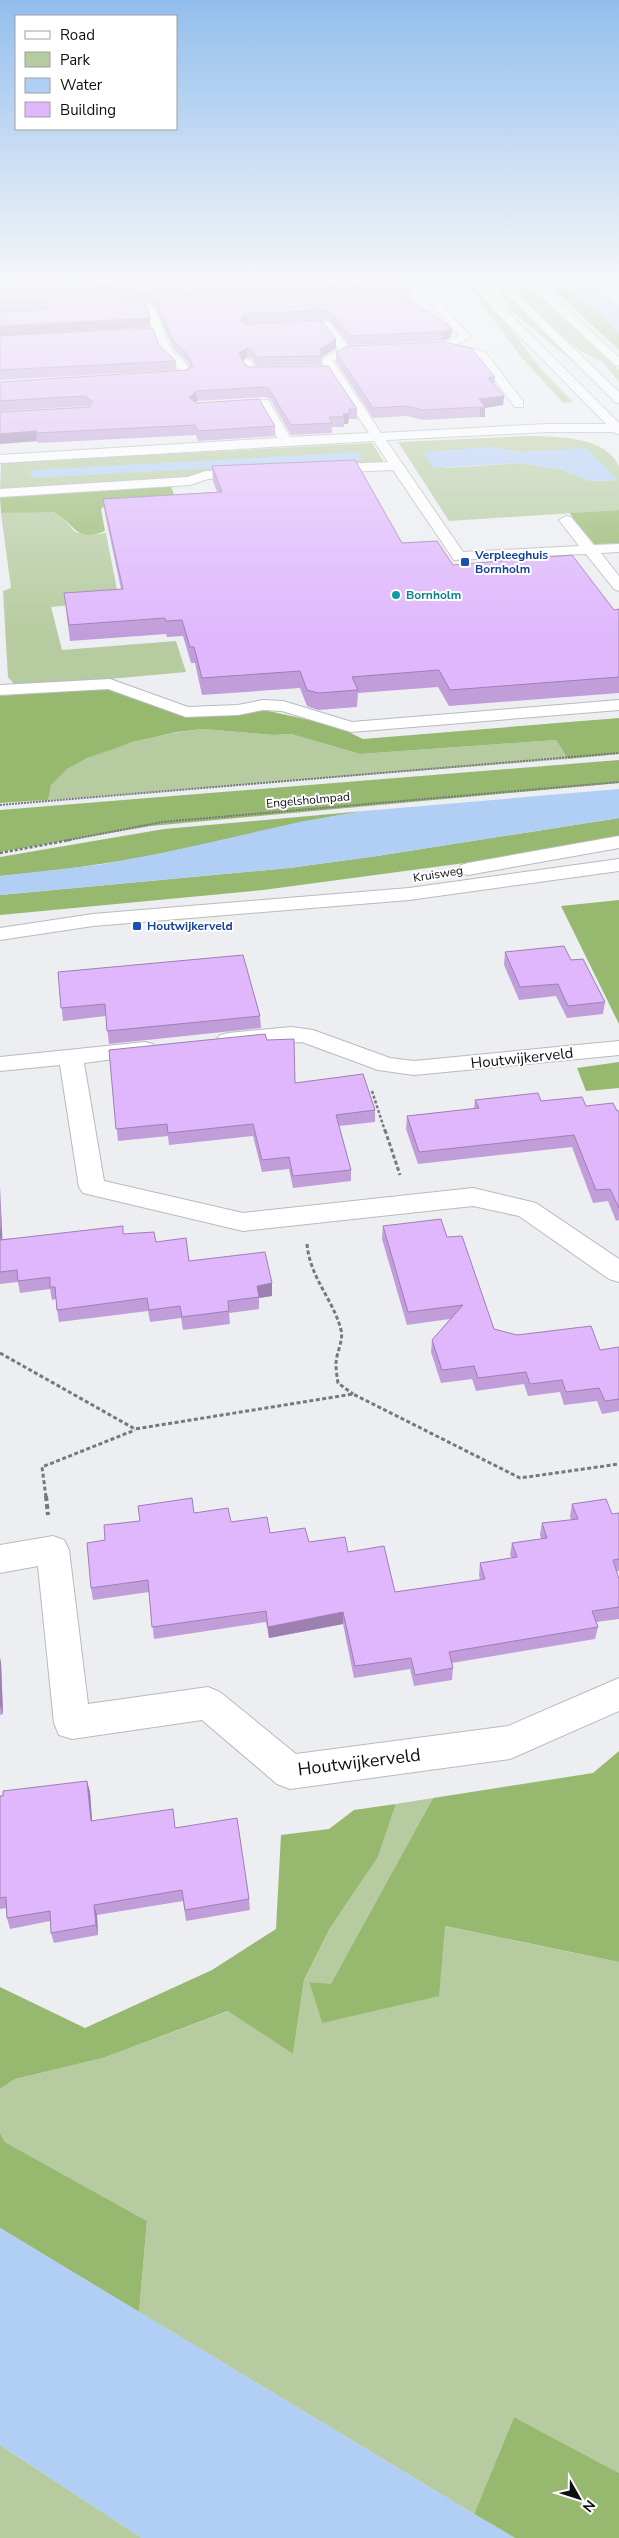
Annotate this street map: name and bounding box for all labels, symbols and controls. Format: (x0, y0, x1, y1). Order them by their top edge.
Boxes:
legend (15, 15, 178, 130)
text: Road (60, 25, 95, 45)
text: Park (60, 50, 90, 70)
text: Water (60, 75, 103, 95)
text: Building (60, 100, 116, 120)
place label: Verpleeghuis Bornholm (474, 547, 548, 577)
marker: Verpleeghuis Bornholm (459, 556, 471, 568)
place label: Bornholm (406, 587, 461, 603)
marker: Bornholm (390, 589, 402, 601)
street label: Engelsholmpad (265, 788, 351, 812)
street label: Kruisweg (412, 862, 464, 886)
place label: Houtwijkerveld (147, 918, 233, 934)
marker: Houtwijkerveld (131, 920, 143, 932)
street label: Houtwijkerveld (470, 1043, 574, 1073)
street label: Houtwijkerveld (296, 1743, 422, 1781)
north arrow (554, 2473, 604, 2523)
text: N (578, 2496, 599, 2516)

